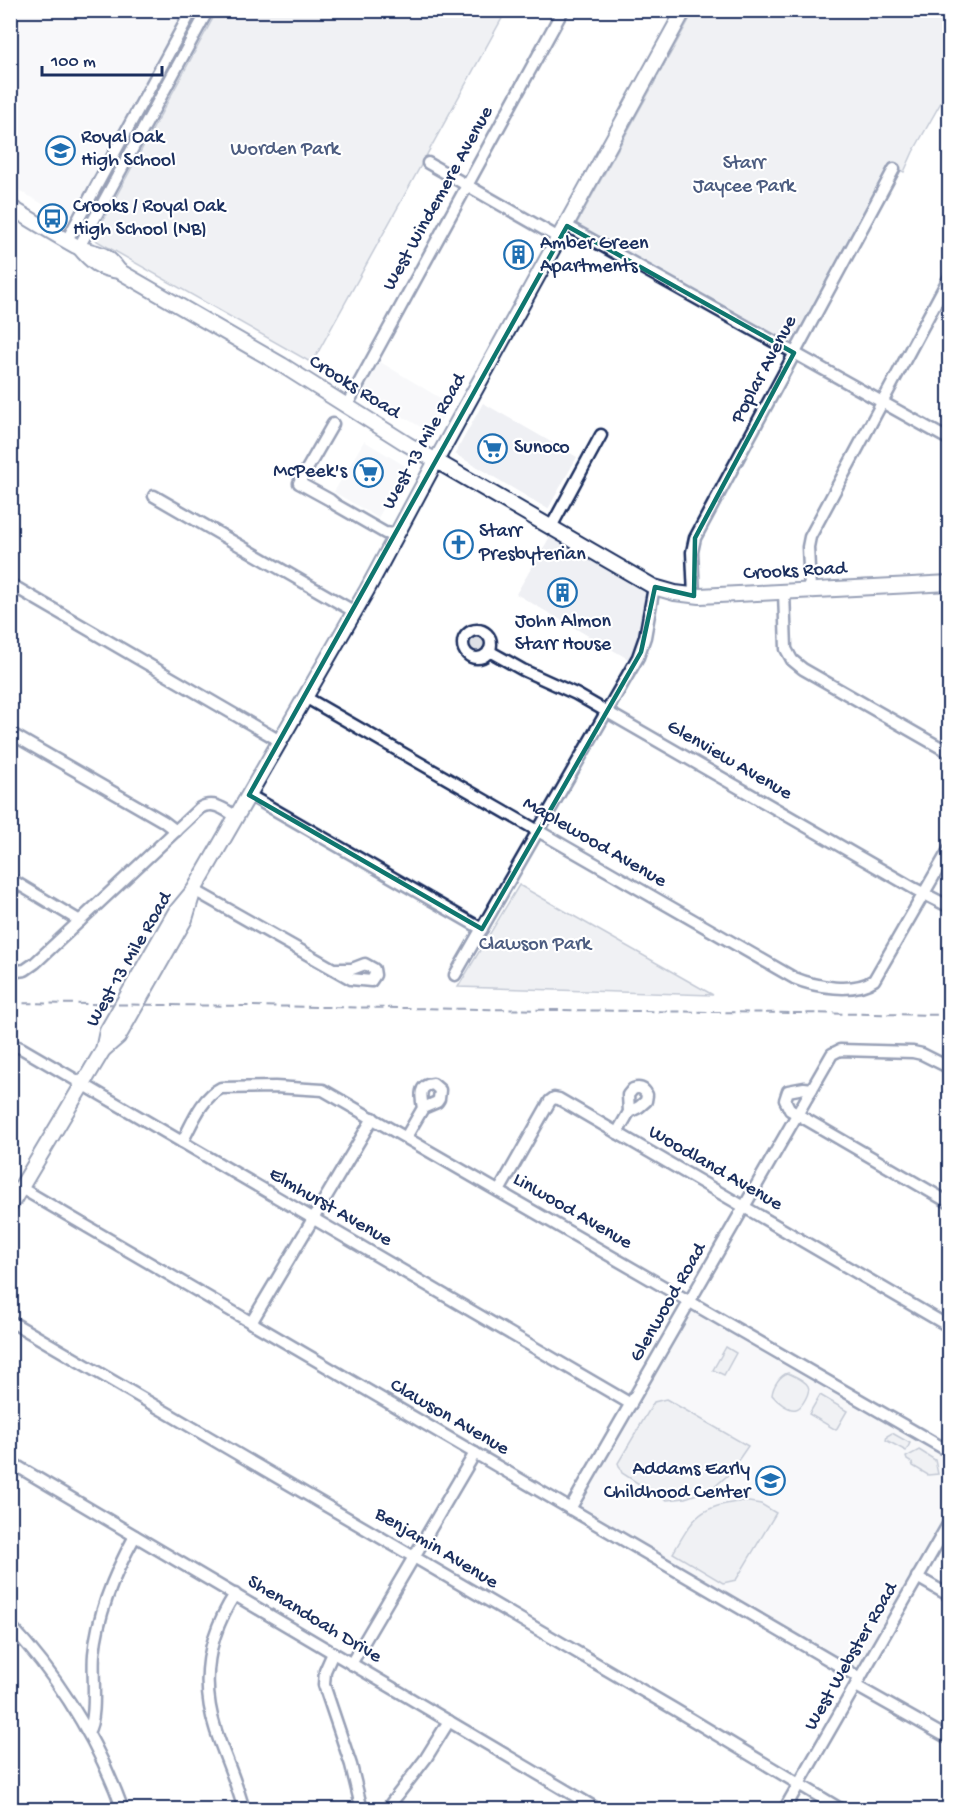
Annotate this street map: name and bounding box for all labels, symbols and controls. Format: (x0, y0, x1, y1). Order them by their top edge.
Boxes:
scale bar (42, 39, 162, 77)
text: 100 m (50, 52, 96, 73)
street label: West Windemere Avenue (379, 102, 500, 295)
place label: Royal Oak High School (81, 127, 176, 173)
school or university icon: Royal Oak High School (44, 134, 76, 166)
park label: Worden Park (231, 139, 342, 162)
park label: Starr Jaycee Park (693, 153, 797, 199)
place label: Crooks / Royal Oak High School (NB) (73, 196, 227, 242)
bus stop icon: Crooks / Royal Oak High School (NB) (36, 202, 68, 234)
place label: Amber Green Apartments (540, 233, 649, 279)
building icon: Amber Green Apartments (503, 239, 535, 271)
street label: Poplar Avenue (727, 312, 803, 429)
street label: Crooks Road (304, 351, 406, 426)
street label: West 13 Mile Road (378, 368, 473, 514)
supermarket icon: Sunoco (477, 432, 509, 464)
place label: Sunoco (514, 437, 570, 460)
supermarket icon: McPeek's (352, 456, 384, 488)
place label: McPeek's (273, 461, 348, 484)
place label: Starr Presbyterian (478, 521, 586, 567)
church icon: Starr Presbyterian (442, 528, 474, 560)
street label: Crooks Road (743, 558, 849, 586)
building icon: John Almon Starr House (547, 576, 579, 608)
place label: John Almon Starr House (515, 611, 612, 657)
street label: Glenview Avenue (662, 716, 796, 806)
street label: Maplewood Avenue (518, 792, 671, 894)
street label: West 13 Mile Road (82, 886, 179, 1032)
park label: Clawson Park (479, 934, 593, 957)
street label: Woodland Avenue (644, 1121, 787, 1217)
street label: Elmhurst Avenue (264, 1163, 396, 1253)
street label: Linwood Avenue (508, 1169, 636, 1256)
street label: Glenwood Road (626, 1238, 713, 1366)
street label: Clawson Avenue (385, 1375, 513, 1462)
place label: Addams Early Childhood Center (604, 1459, 752, 1505)
school or university icon: Addams Early Childhood Center (755, 1465, 787, 1497)
street label: Benjamin Avenue (369, 1503, 502, 1595)
street label: Shenandoah Drive (243, 1571, 386, 1670)
street label: West Webster Road (800, 1577, 905, 1735)

